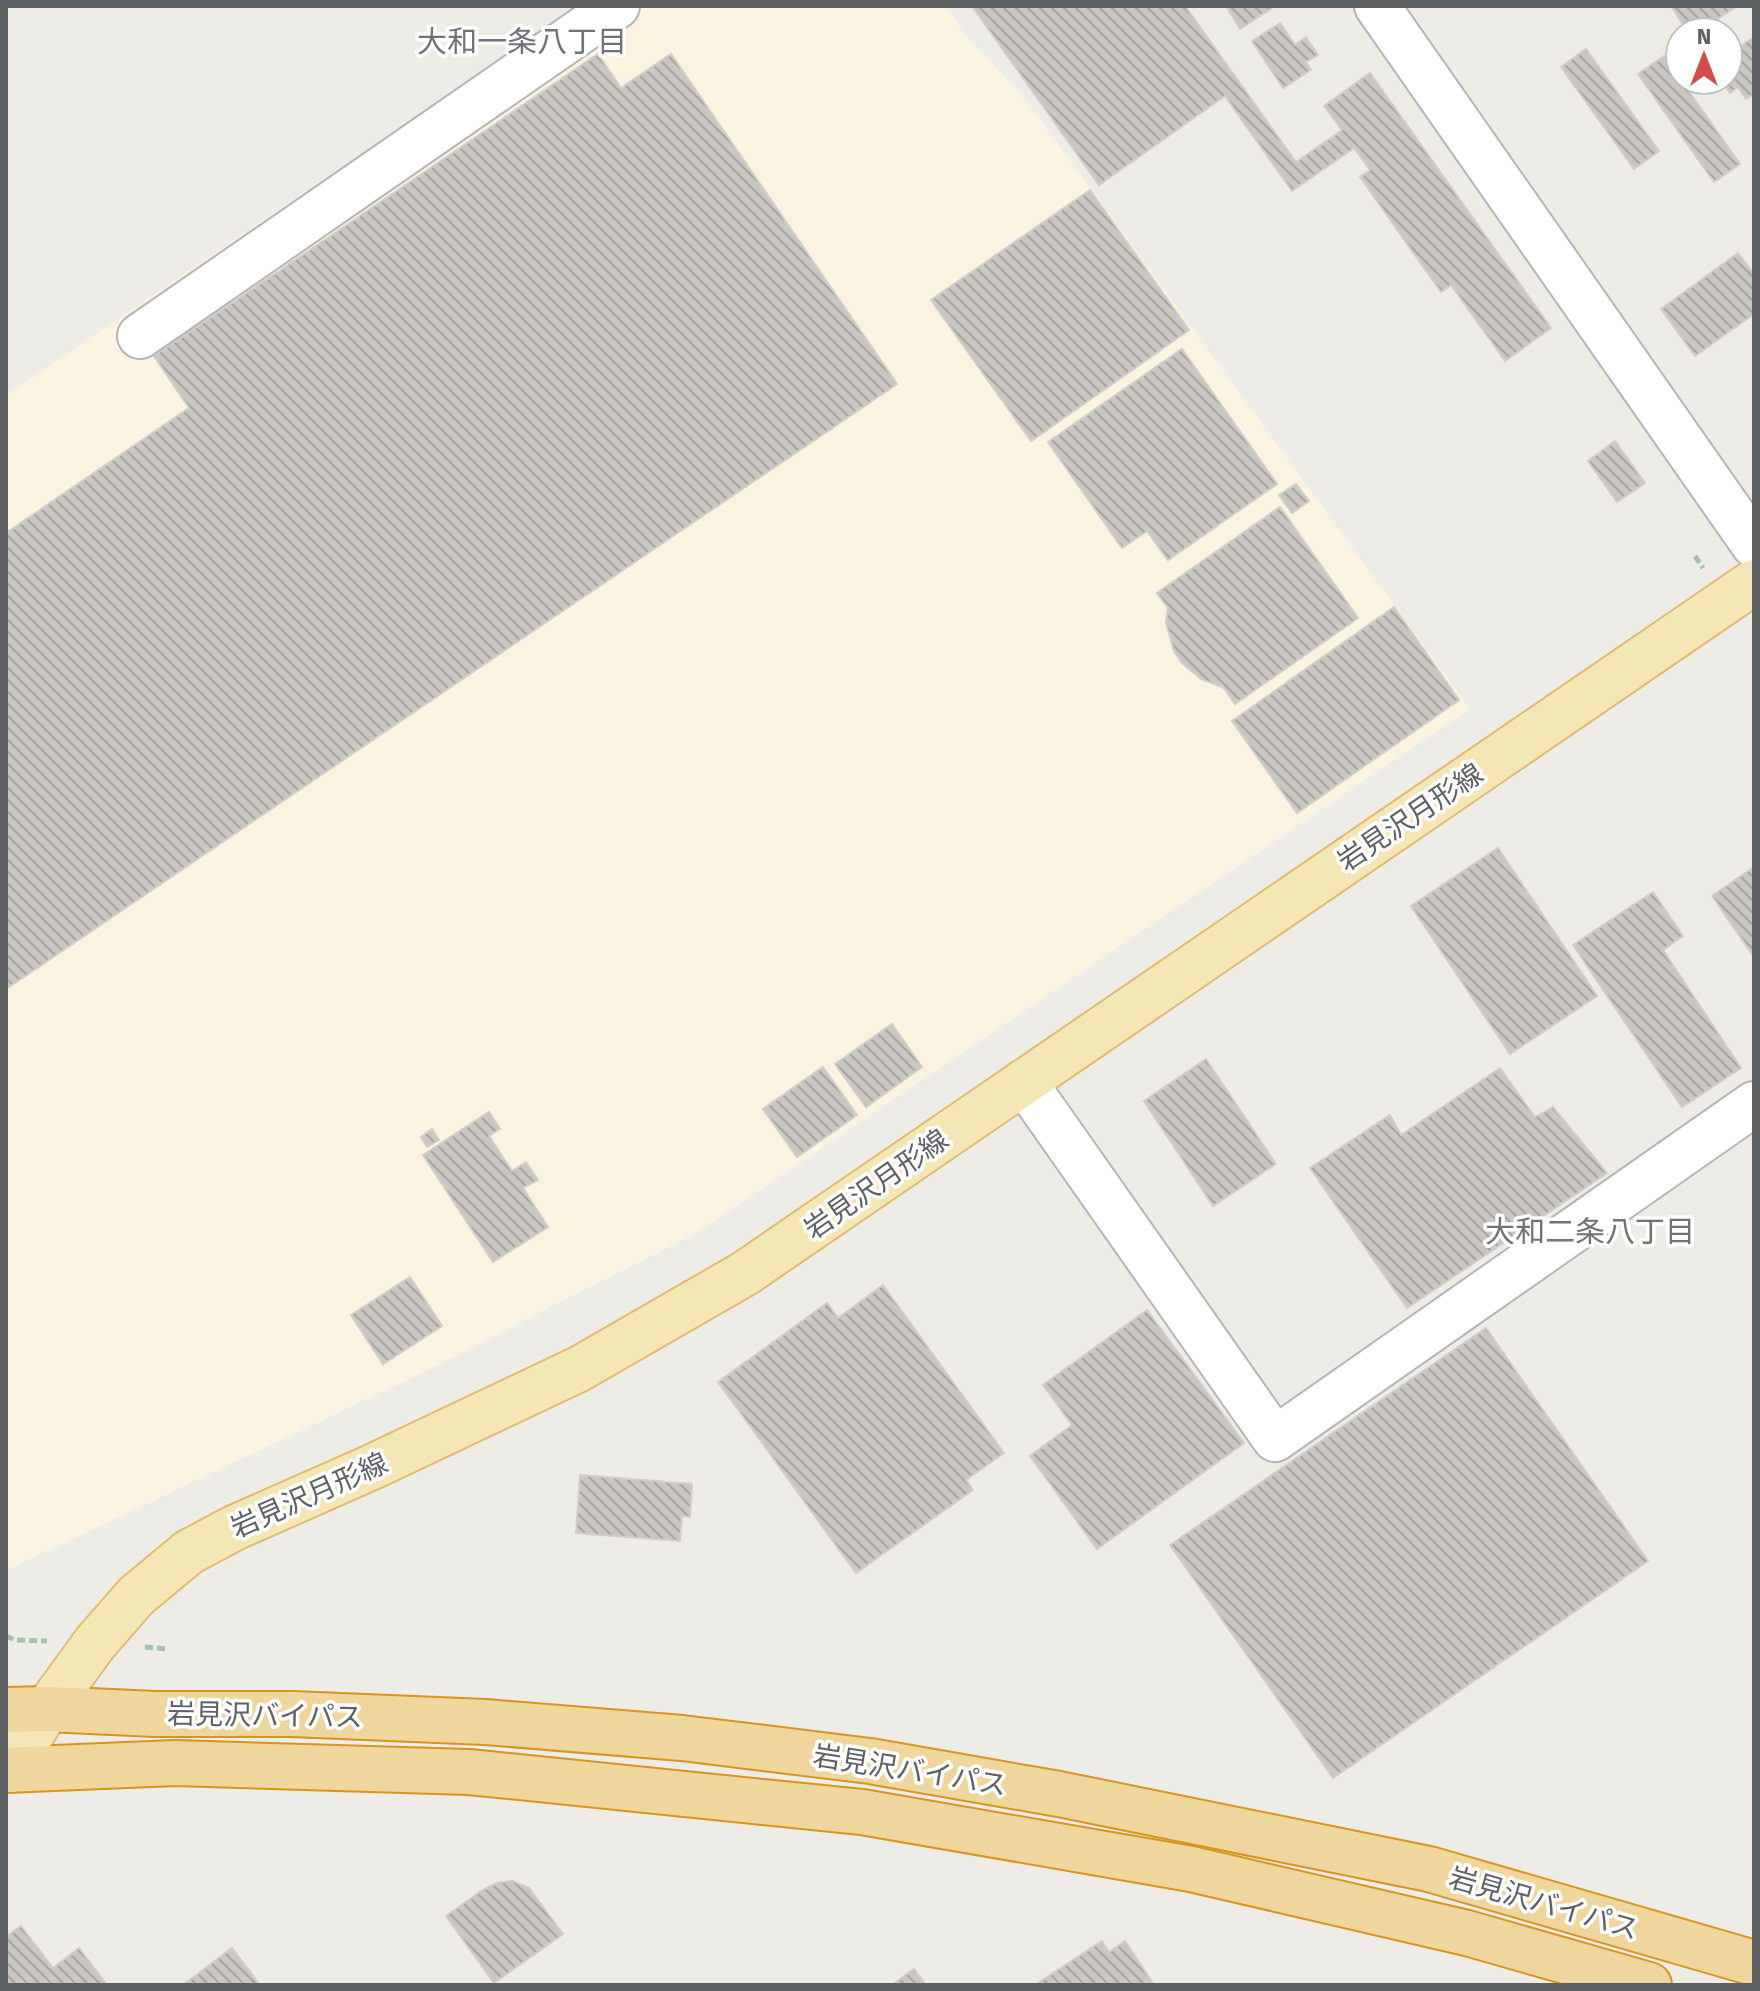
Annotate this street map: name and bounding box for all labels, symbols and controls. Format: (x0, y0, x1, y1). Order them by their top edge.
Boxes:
north arrow (1664, 16, 1744, 96)
text: N (1697, 23, 1711, 50)
district label: 大和一条八丁目 (417, 24, 627, 60)
street label: 岩見沢月形線 (1331, 757, 1489, 878)
street label: 岩見沢月形線 (798, 1123, 955, 1246)
district label: 大和二条八丁目 (1485, 1214, 1695, 1250)
street label: 岩見沢月形線 (226, 1446, 393, 1545)
street label: 岩見沢バイパス (167, 1697, 363, 1734)
street label: 岩見沢バイパス (811, 1739, 1009, 1802)
street label: 岩見沢バイパス (1445, 1861, 1642, 1946)

